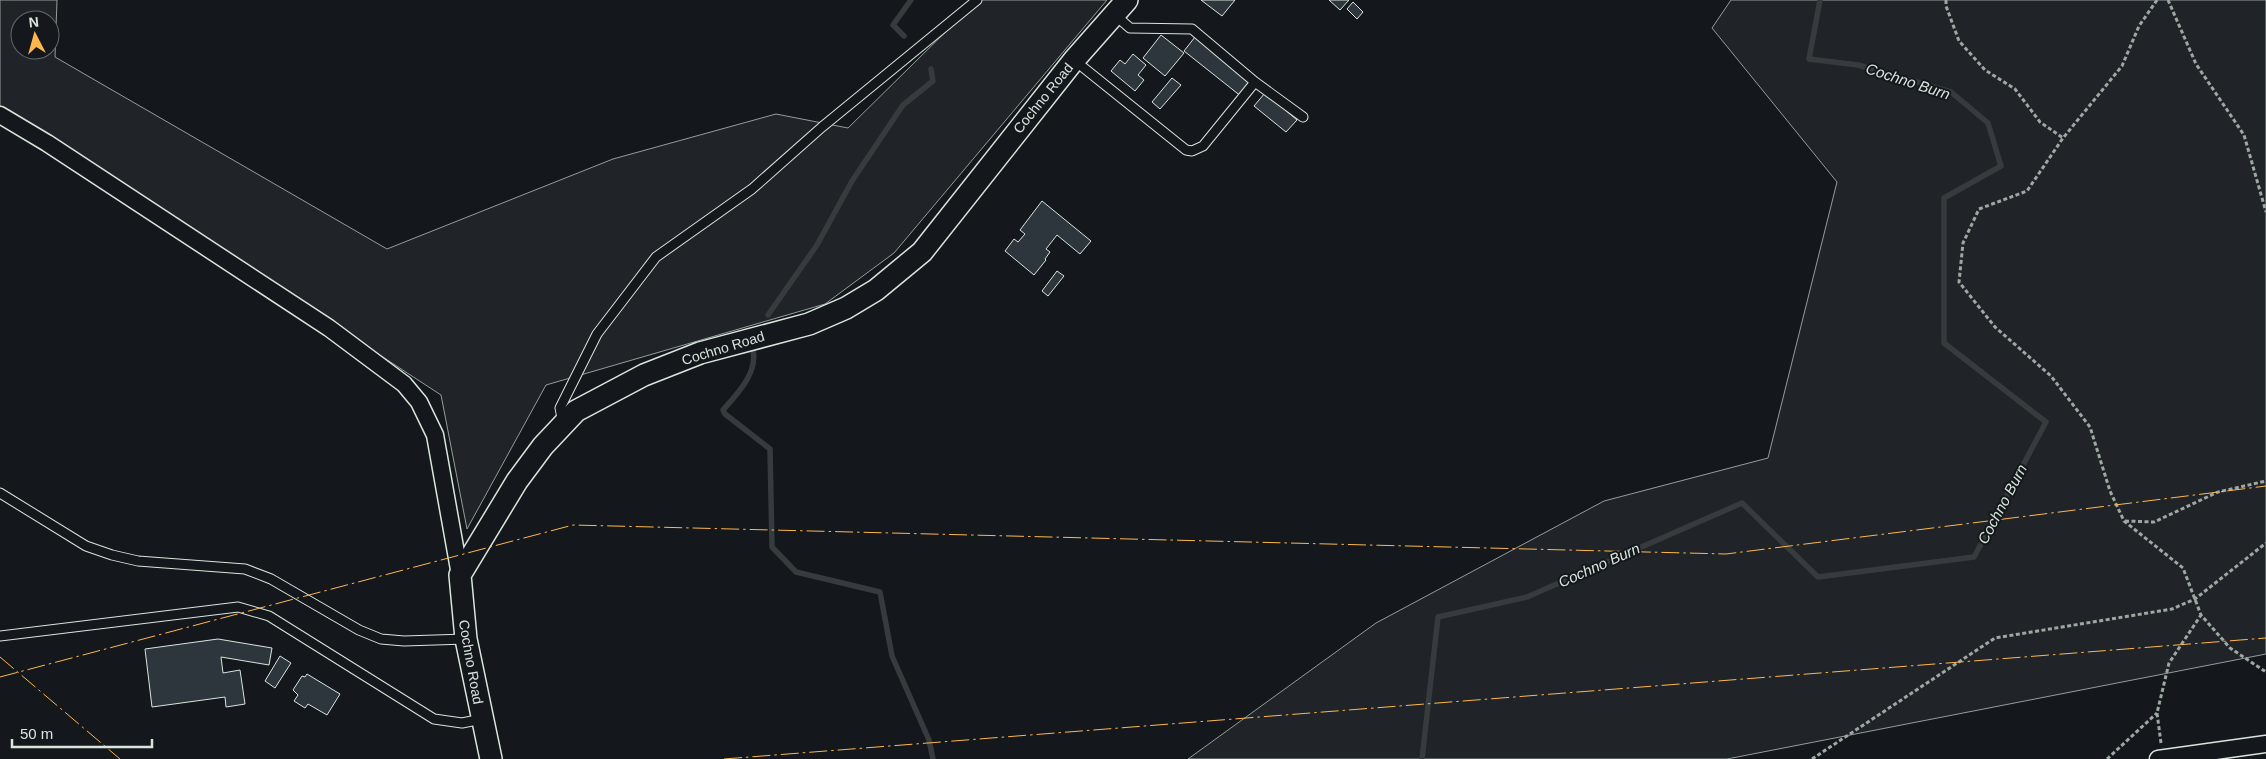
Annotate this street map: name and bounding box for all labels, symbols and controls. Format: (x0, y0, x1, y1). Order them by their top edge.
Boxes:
north arrow (10, 10, 60, 60)
text: N (28, 14, 40, 31)
water label: Cochno Burn (1864, 59, 1952, 103)
street label: Cochno Road (1010, 60, 1076, 136)
street label: Cochno Road (680, 328, 766, 368)
water label: Cochno Burn (1974, 461, 2030, 547)
water label: Cochno Burn (1556, 539, 1642, 591)
street label: Cochno Road (456, 618, 486, 706)
scale bar (12, 716, 152, 748)
text: 50 m (20, 725, 53, 742)

